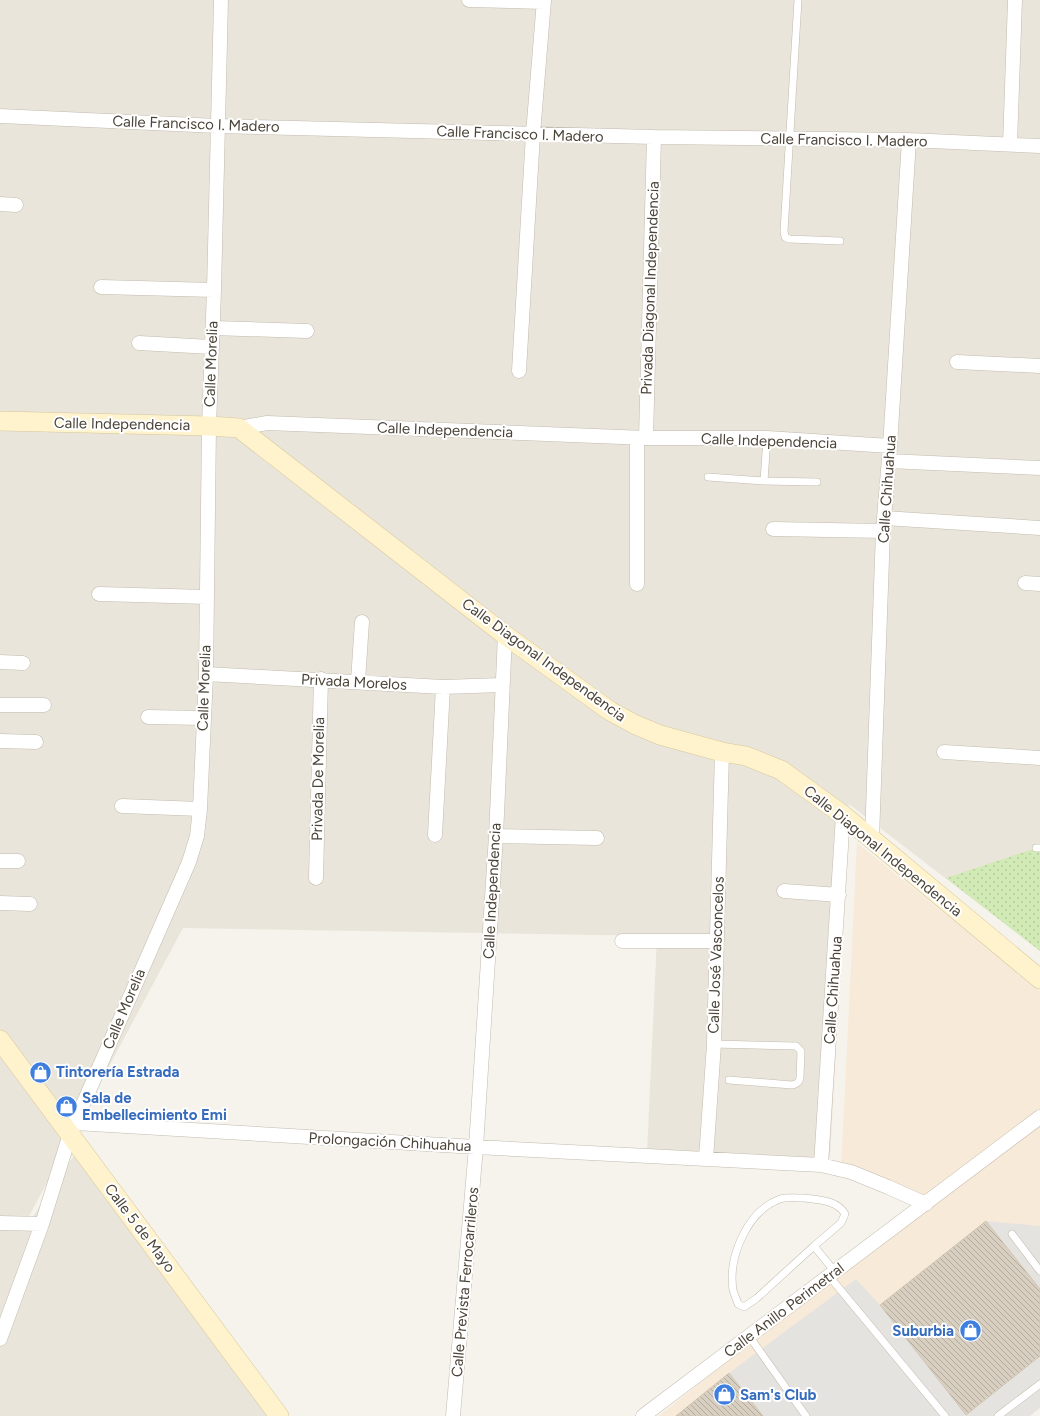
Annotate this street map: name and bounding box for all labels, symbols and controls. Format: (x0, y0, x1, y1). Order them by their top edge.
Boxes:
street label: Calle Francisco I. Madero (112, 112, 280, 136)
street label: Calle Francisco I. Madero (436, 122, 604, 146)
street label: Calle Francisco I. Madero (760, 130, 928, 150)
street label: Privada Diagonal Independencia (637, 181, 663, 395)
street label: Calle Morelia (201, 321, 221, 407)
street label: Calle Independencia (54, 414, 190, 434)
street label: Calle Independencia (377, 419, 513, 441)
street label: Calle Independencia (701, 430, 837, 452)
street label: Calle Chihuahua (874, 434, 900, 544)
street label: Calle Diagonal Independencia (458, 594, 630, 726)
street label: Calle Morelia (194, 645, 214, 731)
street label: Privada Morelos (300, 670, 408, 694)
street label: Privada De Morelia (308, 717, 328, 841)
street label: Calle Diagonal Independencia (800, 782, 966, 920)
street label: Calle Independencia (479, 822, 505, 960)
street label: Calle José Vasconcelos (704, 876, 728, 1034)
street label: Calle Chihuahua (820, 935, 846, 1045)
street label: Calle Morelia (99, 966, 149, 1052)
shop icon: Tintorería Estrada (28, 1059, 54, 1085)
place label: Tintorería Estrada (56, 1063, 179, 1081)
place label: Sala de Embellecimiento Emi (82, 1089, 227, 1124)
shop icon: Sala de Embellecimiento Emi (54, 1094, 80, 1120)
street label: Prolongación Chihuahua (308, 1129, 472, 1155)
street label: Calle 5 de Mayo (101, 1180, 179, 1276)
street label: Calle Prevista Ferrocarrileros (448, 1186, 482, 1378)
street label: Calle Anillo Perimetral (720, 1259, 848, 1361)
shop icon: Suburbia (957, 1318, 983, 1344)
place label: Suburbia (892, 1322, 954, 1340)
shop icon: Sam's Club (711, 1382, 737, 1408)
place label: Sam's Club (740, 1386, 817, 1404)

